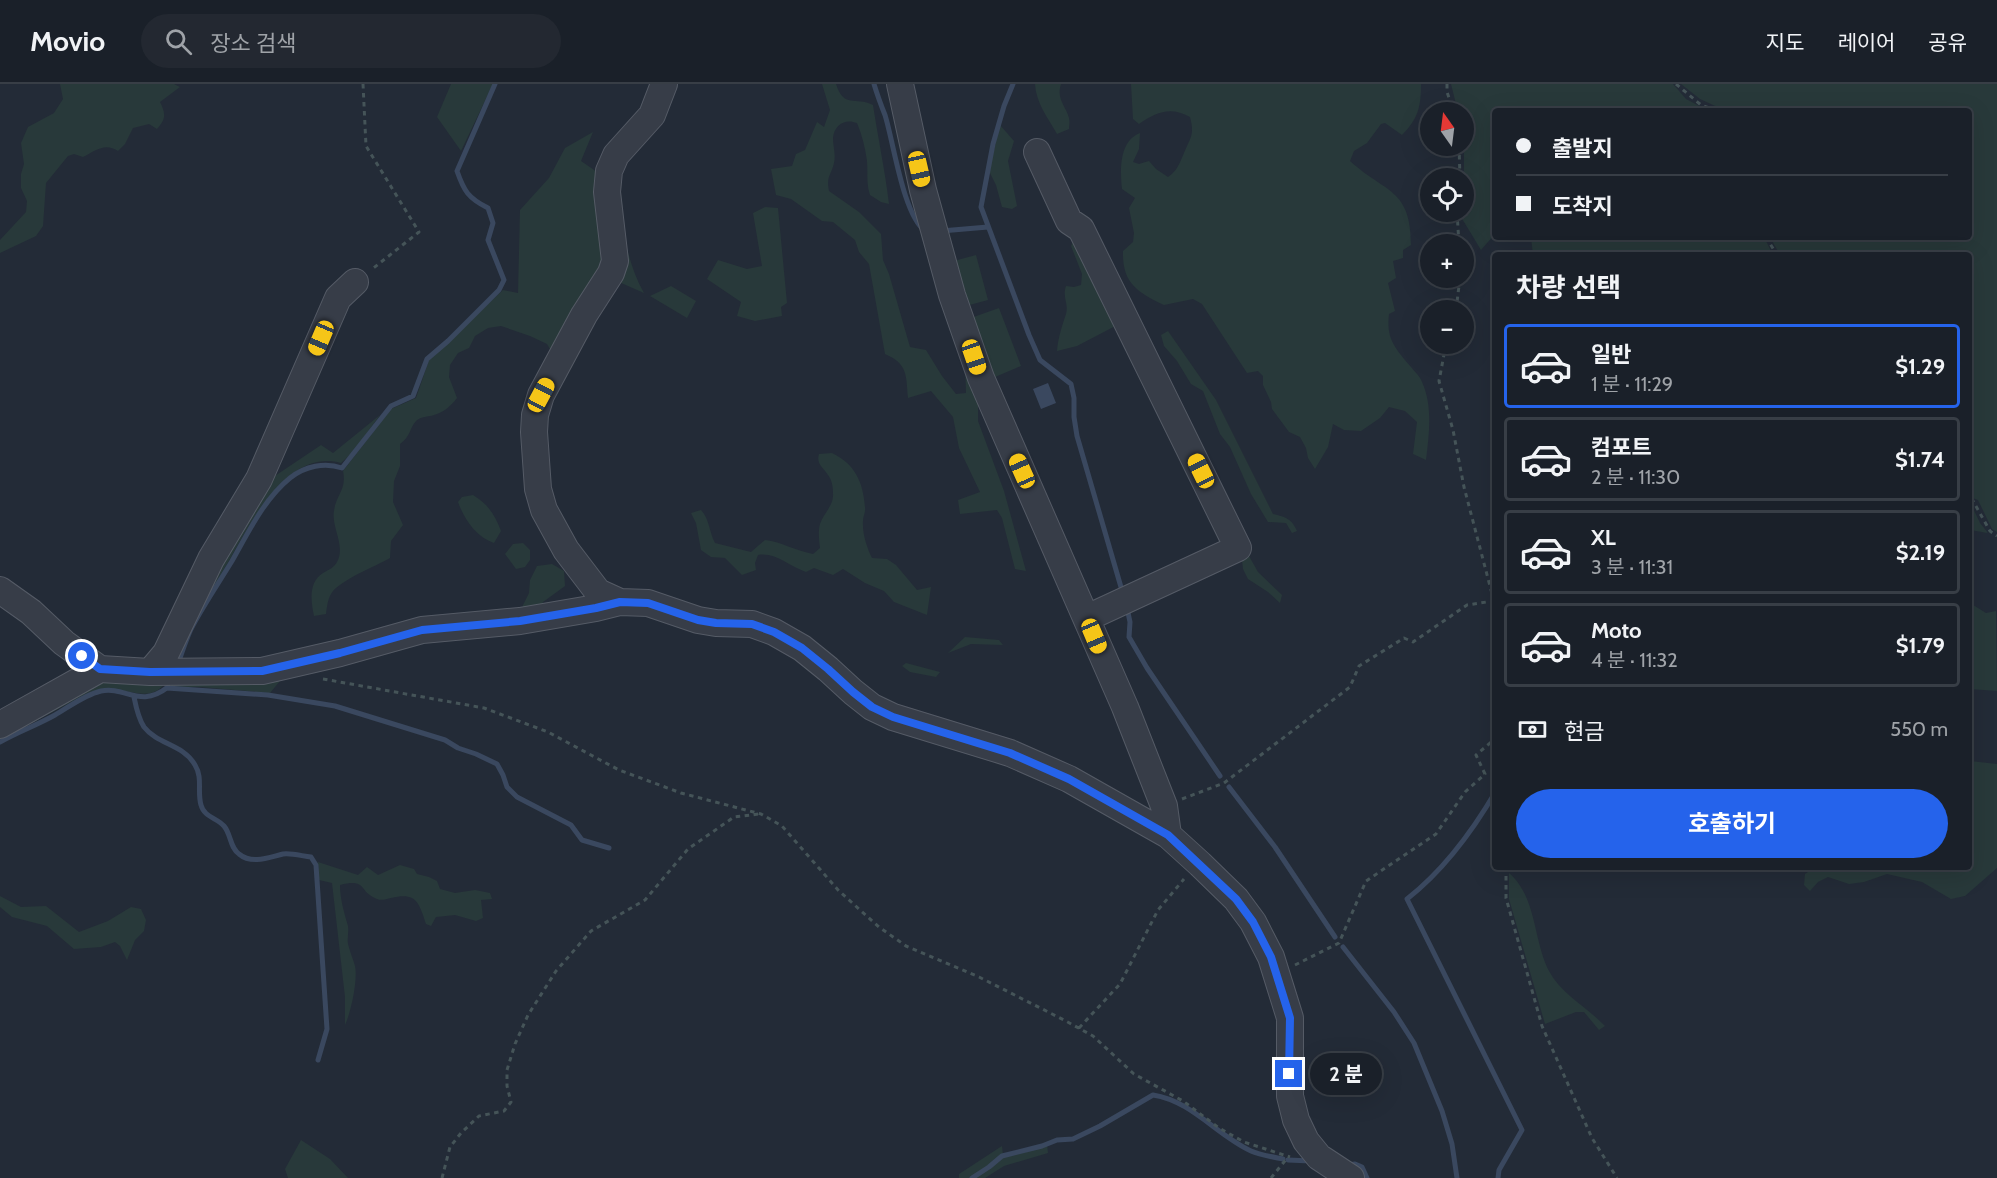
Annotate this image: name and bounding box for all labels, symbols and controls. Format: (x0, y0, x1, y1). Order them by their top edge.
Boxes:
search box (141, 14, 561, 68)
text: Movio (30, 24, 105, 58)
icon: search (162, 25, 195, 58)
text: 장소 검색 (210, 30, 296, 57)
text: 지도 (1766, 30, 1804, 55)
text: 레이어 (1837, 30, 1895, 55)
text: 공유 (1928, 30, 1967, 55)
north arrow (1420, 102, 1474, 156)
map controls (1420, 102, 1474, 354)
text: 출발지 (1552, 135, 1613, 162)
car (906, 149, 932, 189)
button: locate (1420, 168, 1474, 222)
text: 도착지 (1552, 193, 1613, 220)
button: + (1420, 234, 1474, 288)
text: 차량 선택 (1516, 271, 1621, 304)
button: − (1420, 300, 1474, 354)
car (306, 318, 336, 358)
car (960, 337, 988, 377)
icon: car (1519, 339, 1573, 393)
text: 일반 (1591, 341, 1631, 368)
text: $1.29 (1895, 353, 1945, 380)
text: 1 분 · 11:29 (1591, 372, 1673, 396)
car (525, 375, 557, 415)
icon: car (1519, 432, 1573, 486)
text: 컴포트 (1591, 434, 1652, 461)
text: $1.74 (1895, 446, 1945, 473)
car (1006, 451, 1038, 491)
car (1185, 451, 1217, 491)
text: 2 분 · 11:30 (1591, 465, 1680, 489)
text: XL (1591, 524, 1616, 551)
icon: car (1519, 525, 1573, 579)
text: $2.19 (1896, 539, 1945, 566)
text: 3 분 · 11:31 (1591, 555, 1673, 579)
car (1079, 616, 1109, 656)
text: Moto (1591, 617, 1642, 644)
icon: car (1519, 618, 1573, 672)
text: $1.79 (1896, 632, 1945, 659)
route start (68, 642, 95, 669)
text: 4 분 · 11:32 (1591, 648, 1678, 672)
icon: cash (1516, 713, 1549, 746)
text: 550 m (1890, 717, 1948, 741)
text: 현금 (1564, 718, 1604, 745)
button: 호출하기 (1516, 789, 1948, 858)
callout: 2 분 (1310, 1053, 1382, 1095)
route end (1275, 1060, 1302, 1087)
text: 2 분 (1329, 1062, 1363, 1086)

